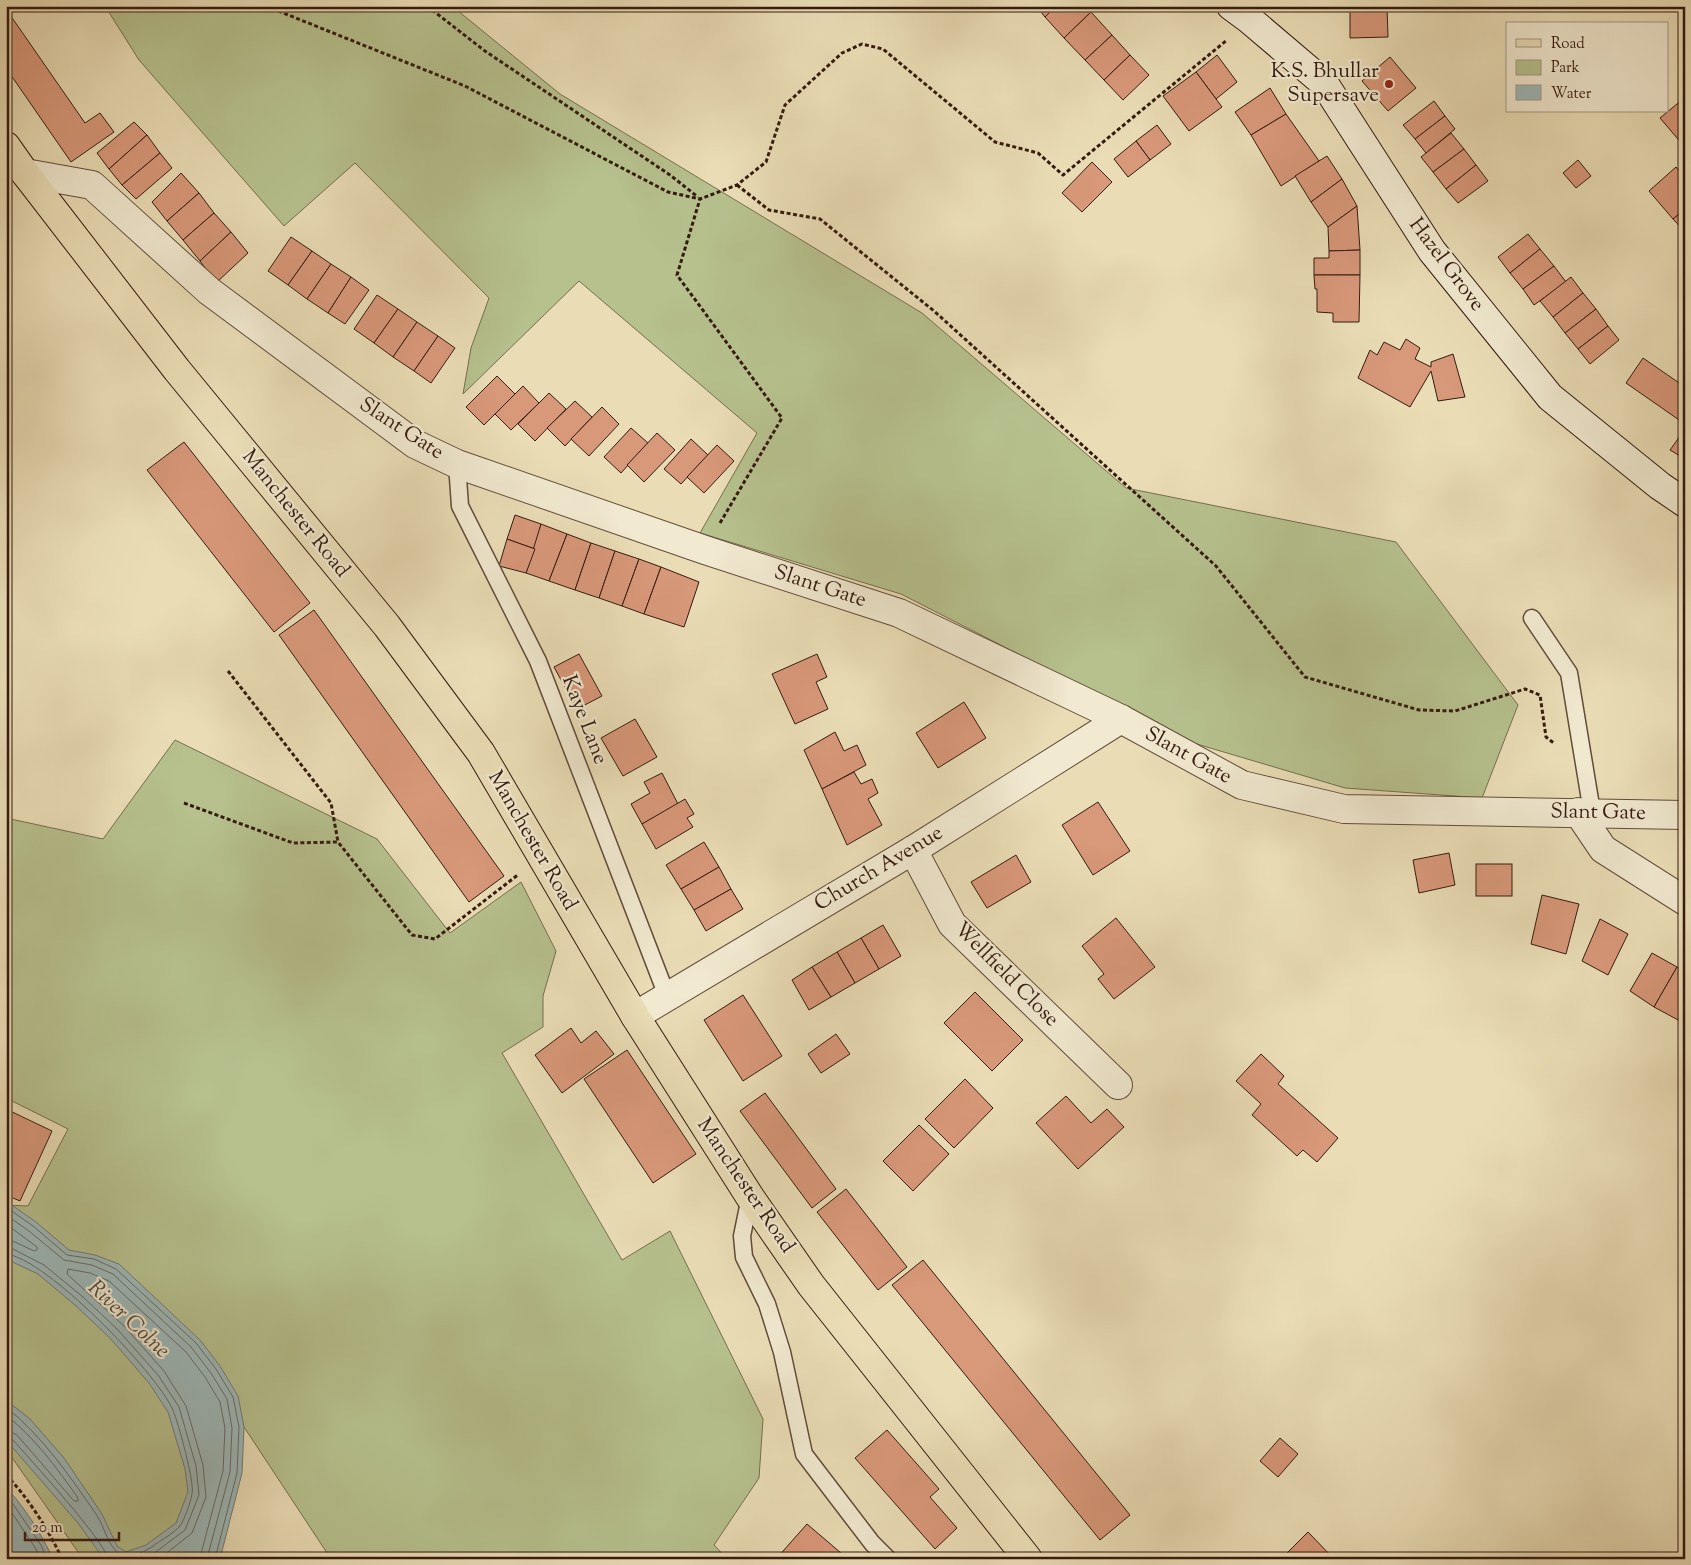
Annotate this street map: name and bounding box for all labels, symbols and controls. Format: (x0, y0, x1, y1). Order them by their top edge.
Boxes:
legend (1506, 22, 1668, 112)
text: Road (1551, 34, 1585, 55)
place label: K.S. Bhullar Supersave (1271, 57, 1379, 111)
text: Park (1551, 58, 1580, 79)
marker: K.S. Bhullar Supersave (1383, 78, 1395, 90)
text: Water (1551, 84, 1592, 105)
street label: Hazel Grove (1401, 212, 1491, 318)
street label: Slant Gate (353, 390, 449, 468)
street label: Manchester Road (234, 443, 356, 585)
street label: Slant Gate (770, 558, 870, 616)
street label: Kaye Lane (553, 671, 615, 769)
street label: Slant Gate (1139, 720, 1237, 792)
street label: Manchester Road (480, 765, 584, 917)
street label: Slant Gate (1550, 797, 1646, 829)
street label: Church Avenue (809, 819, 949, 919)
street label: Wellfield Close (947, 916, 1065, 1034)
street label: Manchester Road (689, 1112, 801, 1260)
water label: River Colne (80, 1273, 176, 1367)
scale bar (25, 1510, 119, 1542)
text: 20 m (32, 1518, 63, 1539)

